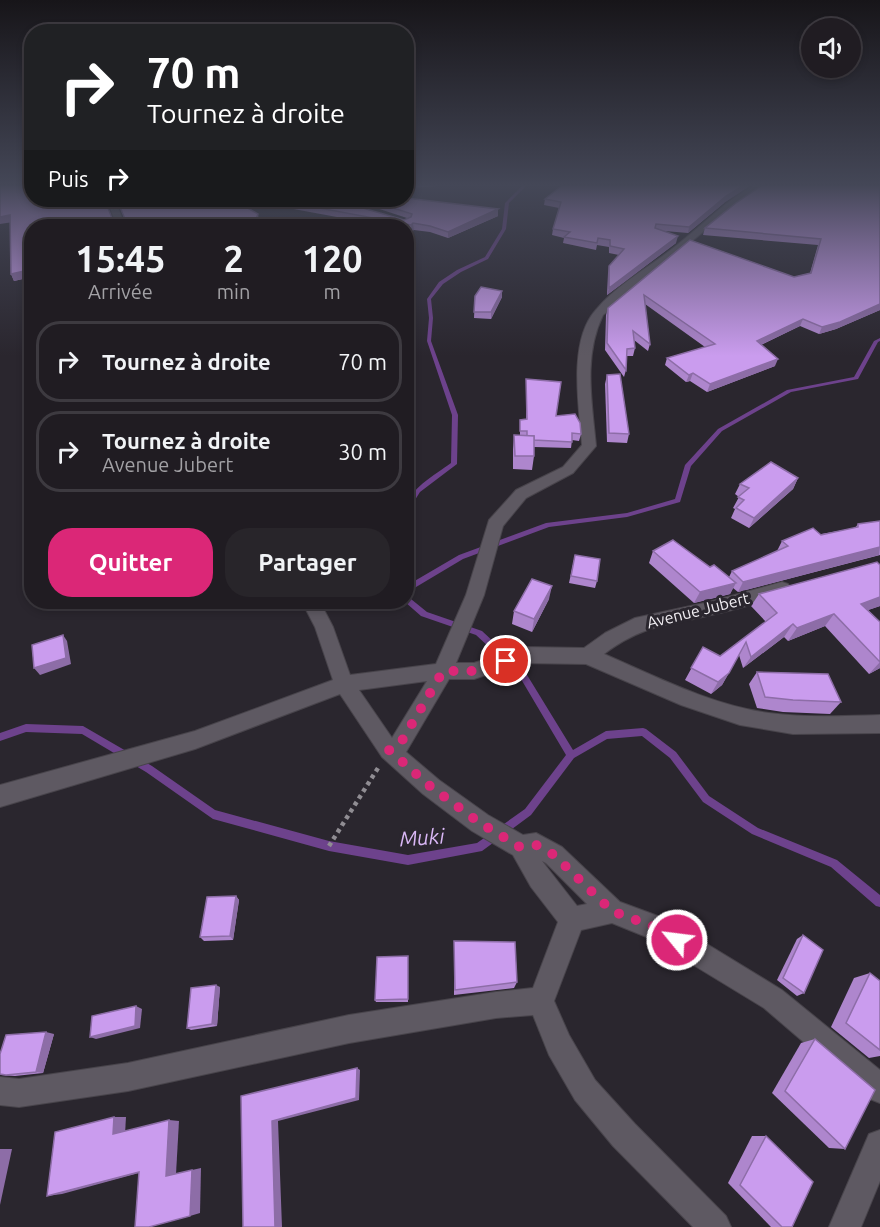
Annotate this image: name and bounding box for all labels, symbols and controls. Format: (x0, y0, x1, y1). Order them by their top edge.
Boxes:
map controls (801, 18, 861, 78)
button: sound (801, 18, 861, 78)
icon: right (48, 48, 126, 126)
text: 70 m (147, 49, 241, 96)
text: Tournez à droite (147, 98, 345, 128)
icon: right (101, 162, 134, 195)
text: Puis (48, 166, 89, 191)
text: 15:45 (75, 238, 165, 279)
text: 2 (223, 238, 244, 279)
text: 120 (302, 238, 363, 279)
text: Arrivée (88, 280, 153, 303)
text: min (217, 280, 250, 303)
text: m (324, 280, 341, 303)
icon: right (51, 345, 84, 378)
text: Tournez à droite (102, 349, 271, 374)
text: 70 m (338, 349, 387, 374)
text: Tournez à droite (102, 428, 271, 453)
icon: right (51, 435, 84, 468)
text: 30 m (338, 439, 387, 464)
text: Avenue Jubert (102, 453, 233, 476)
button: Quitter (48, 528, 213, 597)
button: Partager (225, 528, 390, 597)
street label: Avenue Jubert (645, 588, 752, 631)
pin (480, 635, 531, 686)
icon: arrive (489, 644, 522, 677)
water label: Muki (399, 823, 446, 851)
position arrow (645, 908, 709, 972)

